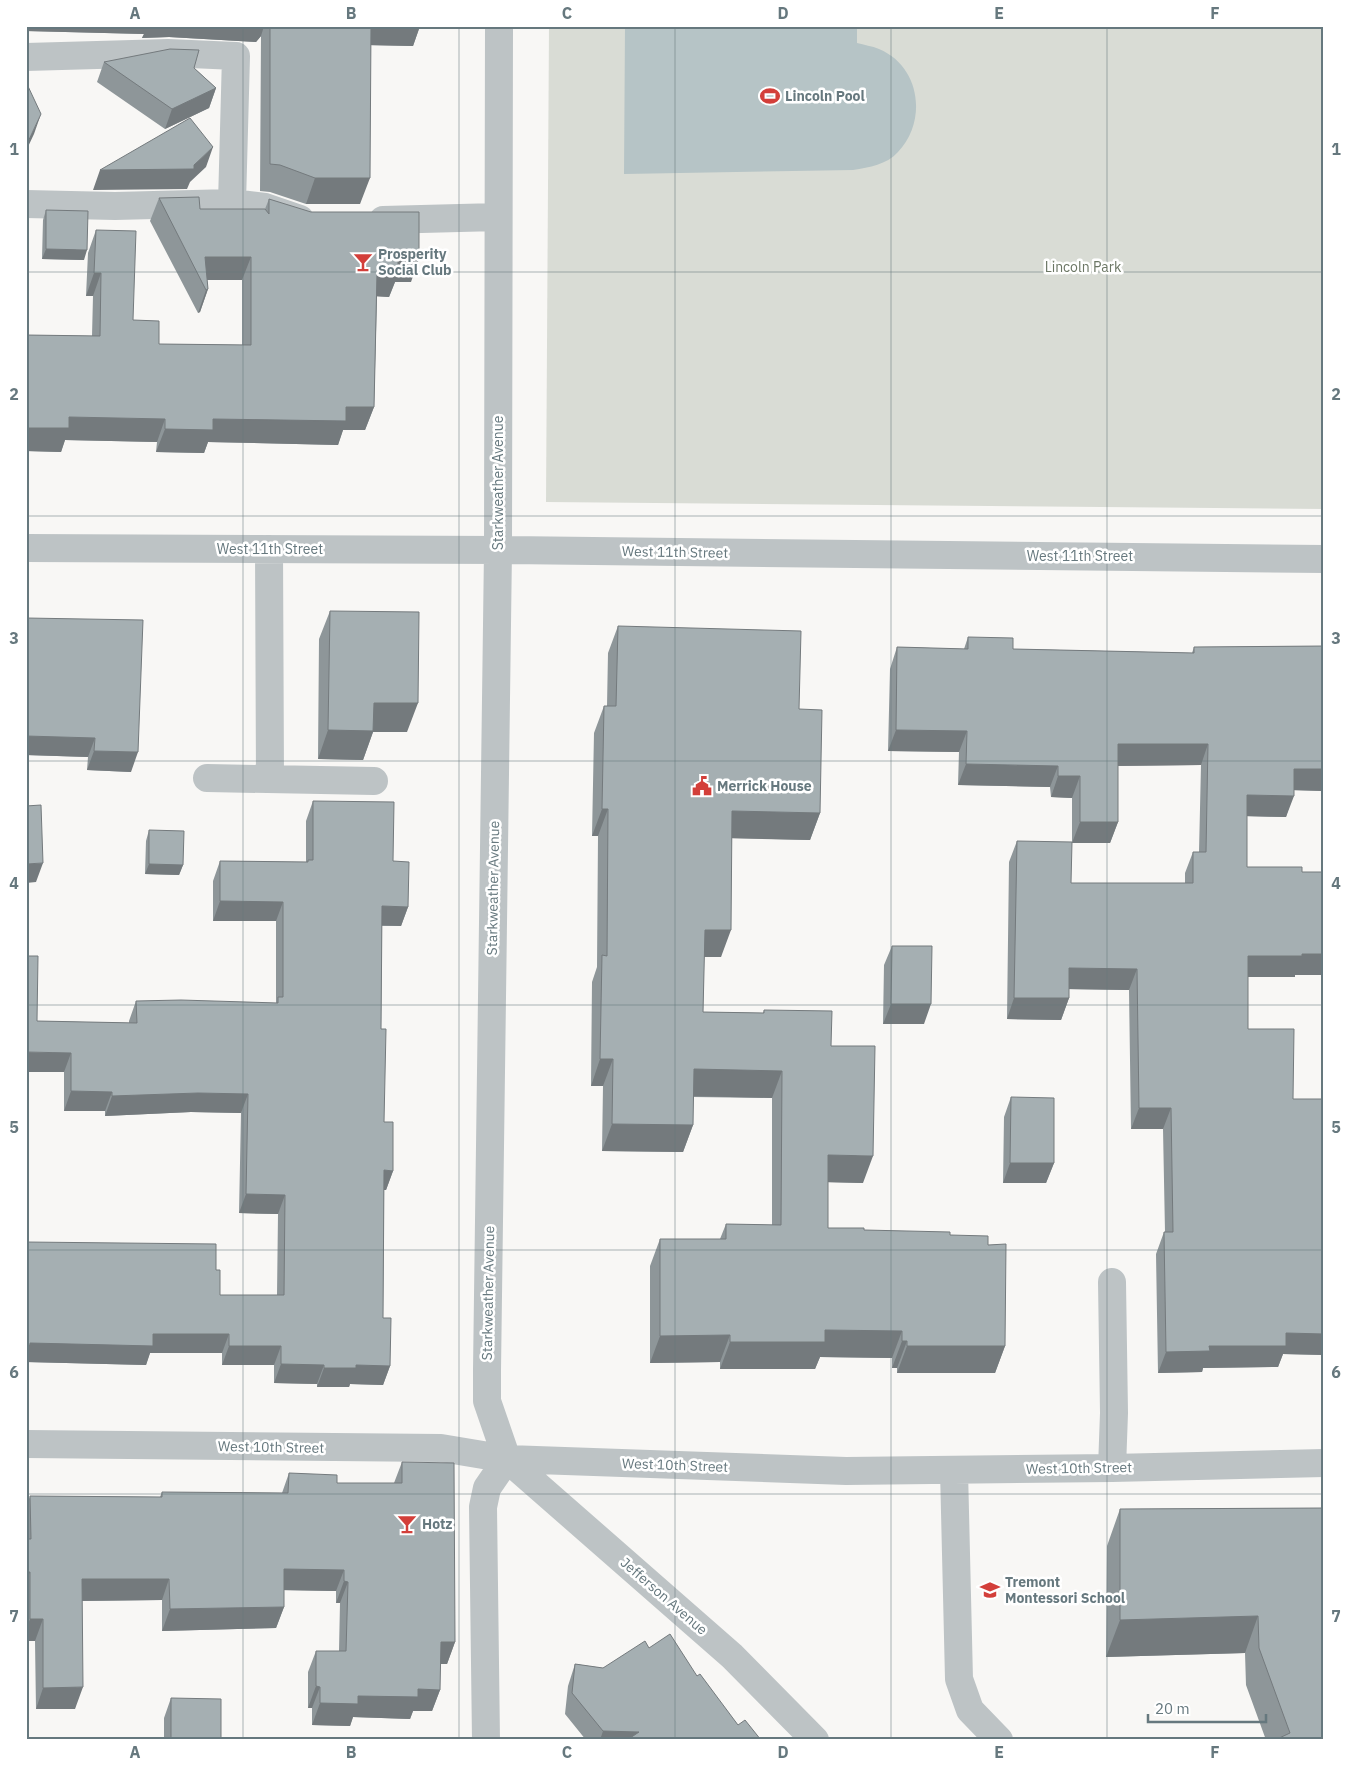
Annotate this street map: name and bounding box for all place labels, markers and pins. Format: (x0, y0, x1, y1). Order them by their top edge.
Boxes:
sports icon: Lincoln Pool (759, 85, 781, 107)
place label: Lincoln Pool (785, 87, 865, 105)
place label: Prosperity Social Club (378, 245, 452, 279)
bar icon: Prosperity Social Club (352, 251, 374, 273)
public building icon: Merrick House (691, 775, 713, 797)
place label: Merrick House (717, 777, 812, 795)
bar icon: Hotz (396, 1513, 418, 1535)
place label: Hotz (422, 1515, 453, 1533)
place label: Tremont Montessori School (1005, 1573, 1125, 1607)
school or university icon: Tremont Montessori School (979, 1579, 1001, 1601)

